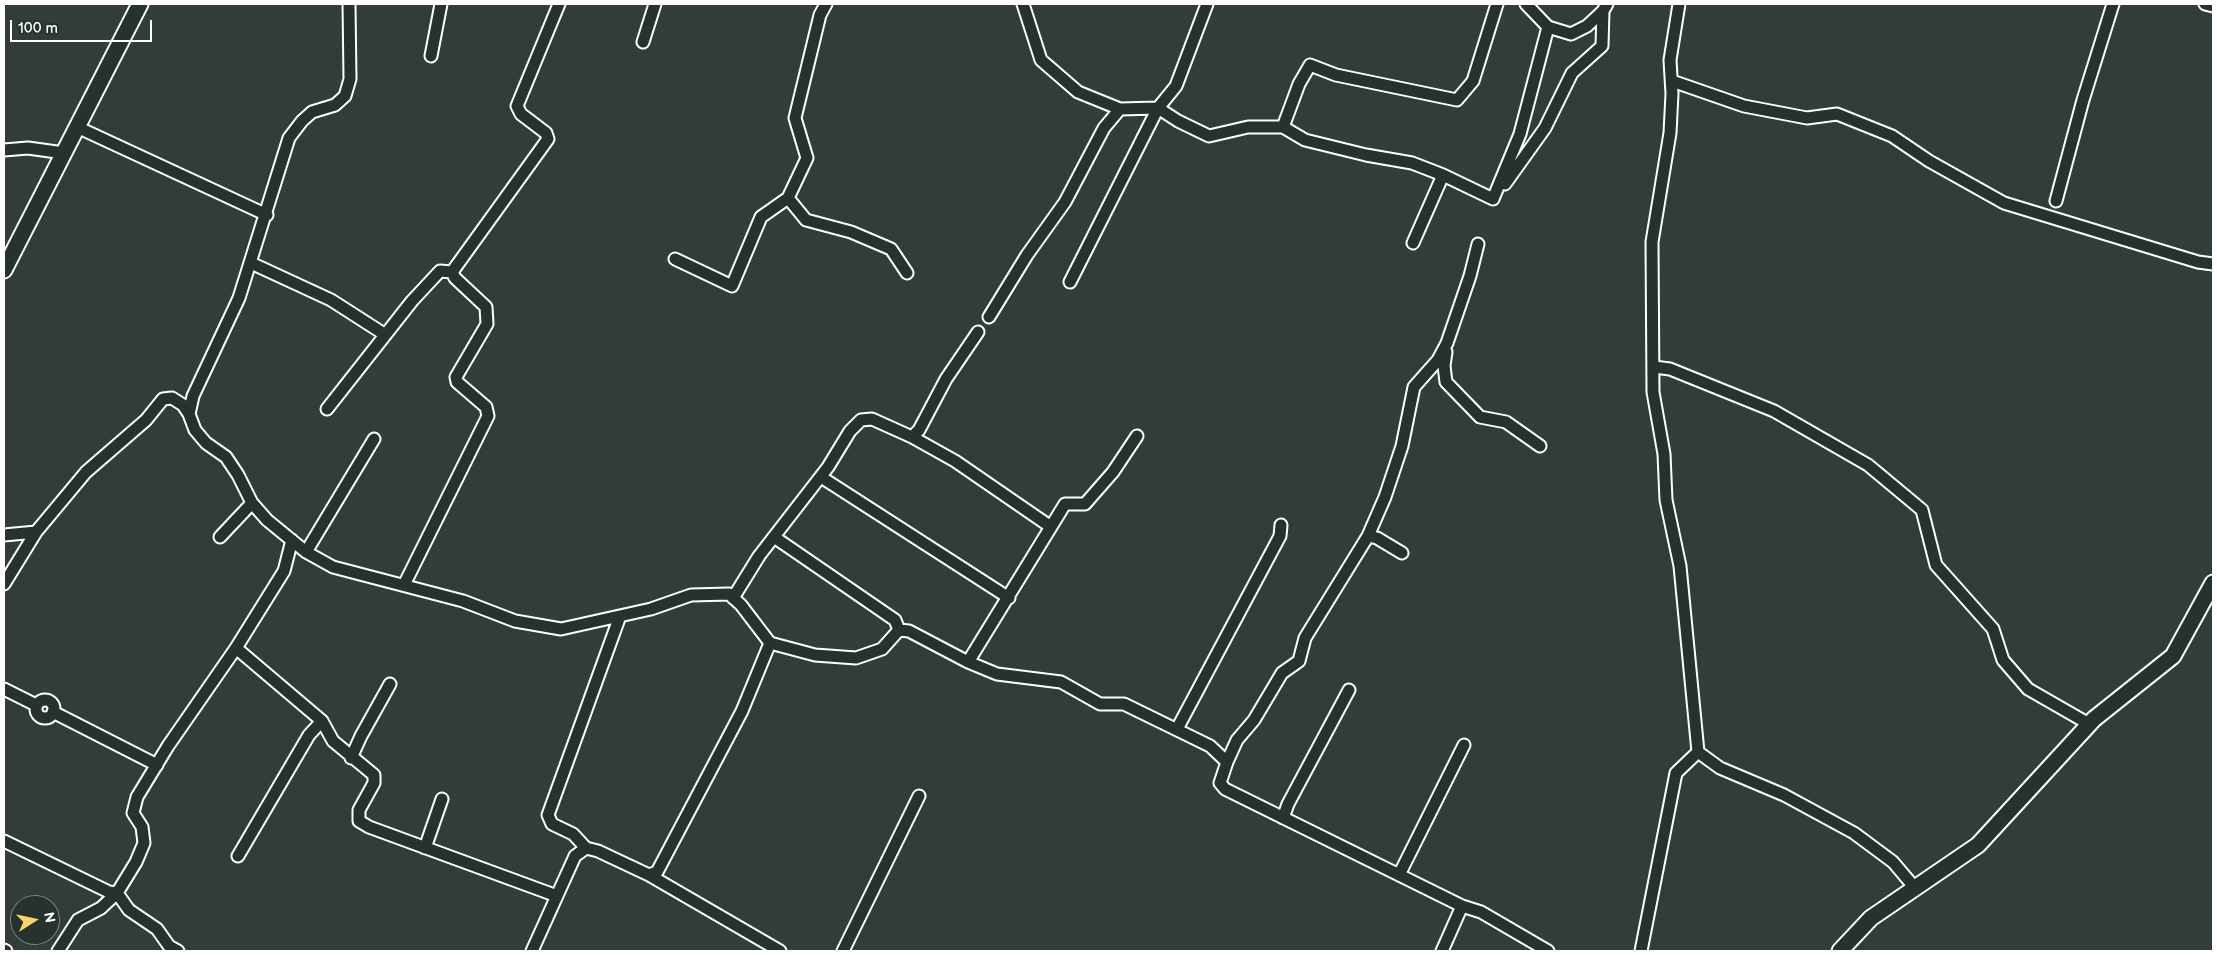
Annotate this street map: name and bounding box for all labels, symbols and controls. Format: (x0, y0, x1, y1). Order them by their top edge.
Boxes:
scale bar (12, 10, 155, 42)
text: 100 m (18, 19, 58, 38)
north arrow (10, 895, 60, 945)
text: N (40, 911, 59, 924)

